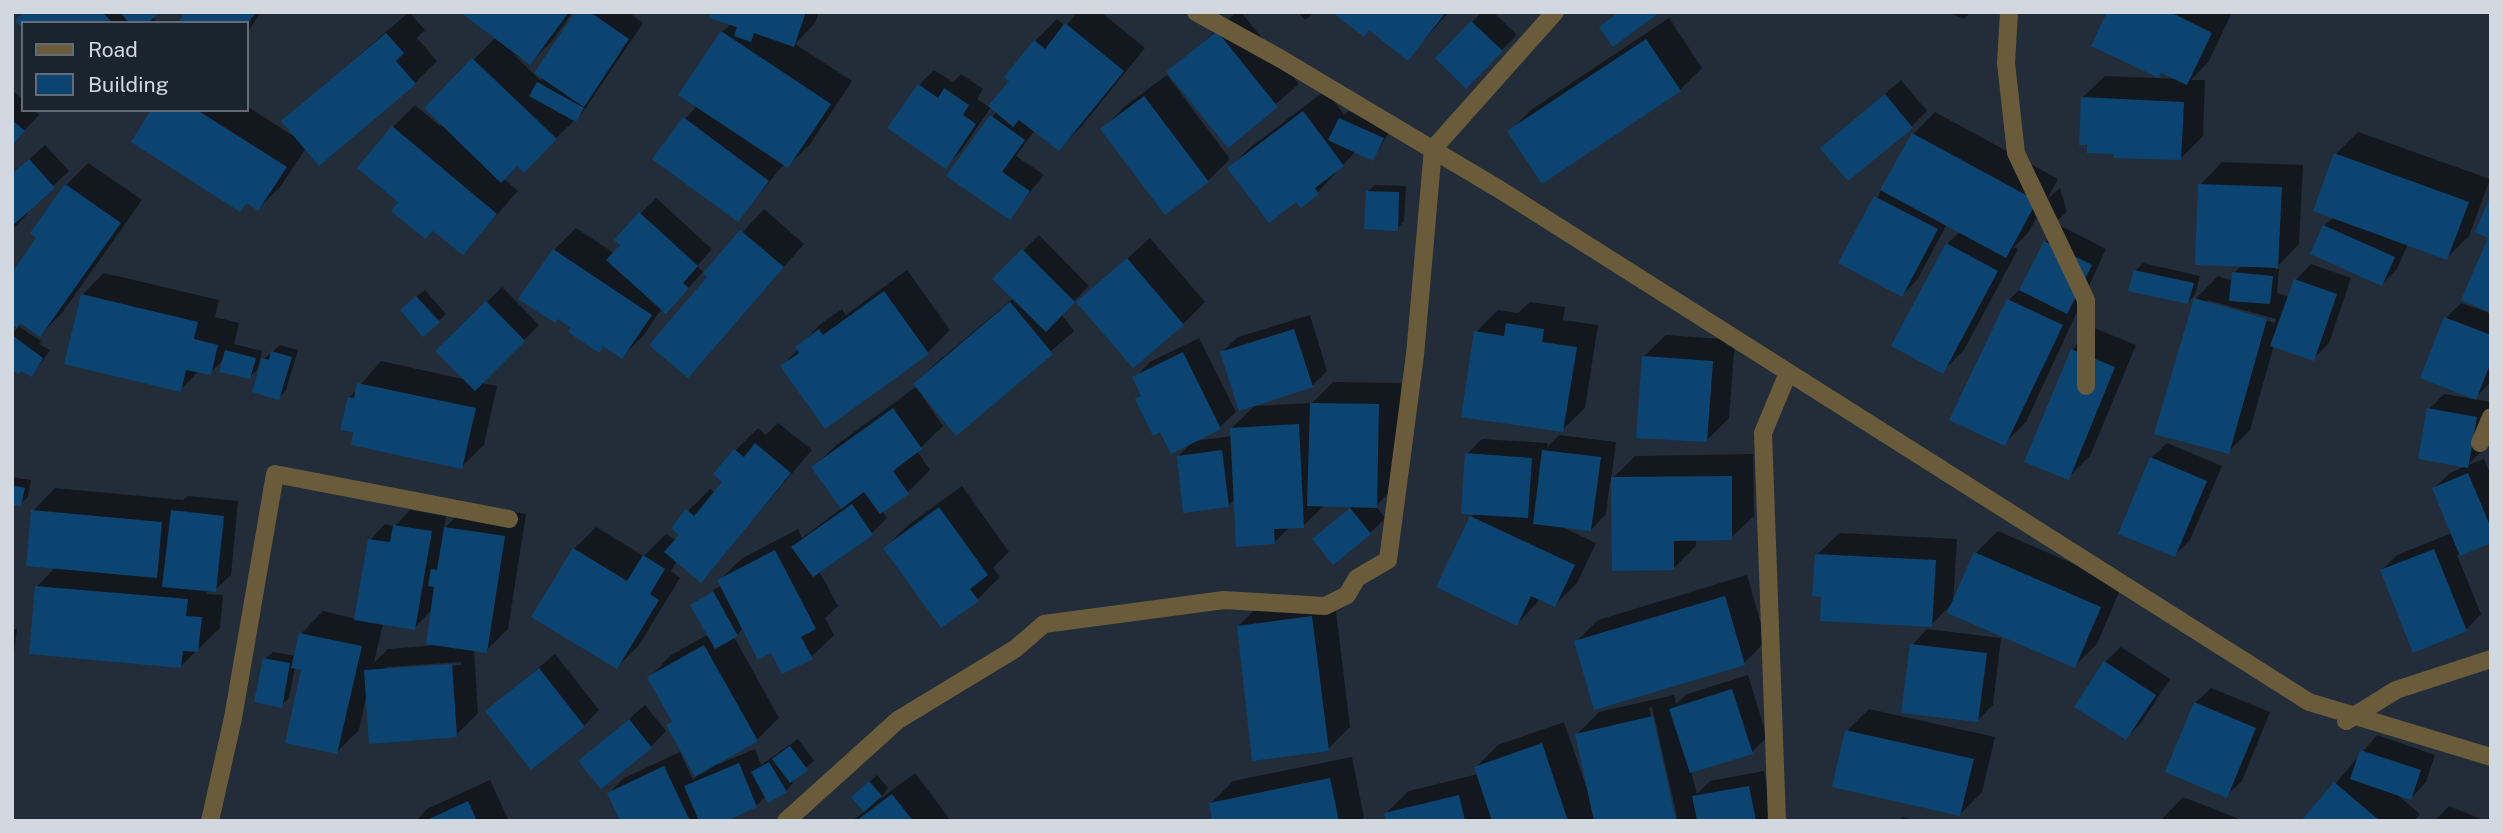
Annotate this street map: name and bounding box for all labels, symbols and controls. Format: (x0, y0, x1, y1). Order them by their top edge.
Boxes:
legend (21, 21, 248, 112)
text: Road (88, 37, 138, 62)
text: Building (88, 72, 169, 97)

